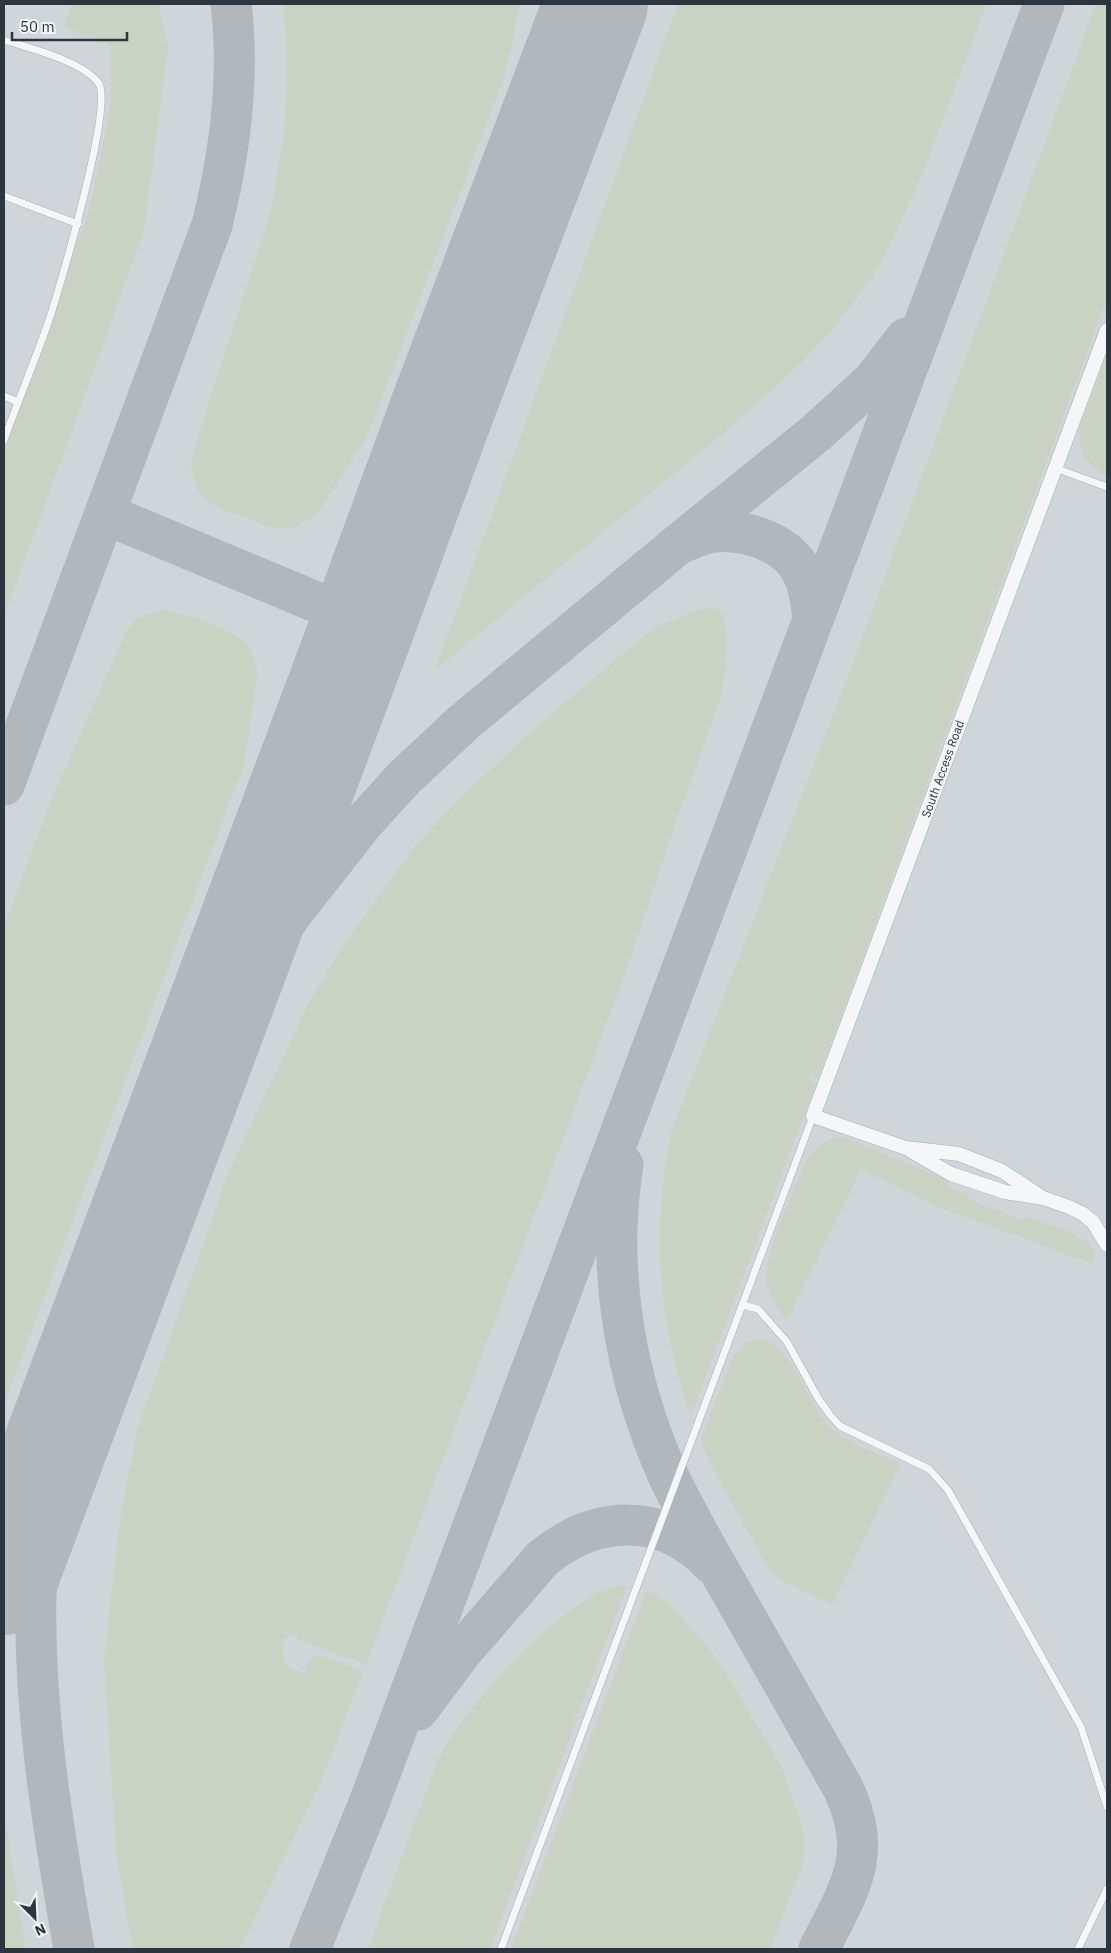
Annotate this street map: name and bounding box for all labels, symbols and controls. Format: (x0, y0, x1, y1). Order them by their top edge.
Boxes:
scale bar (12, 10, 128, 42)
text: 50 m (20, 17, 55, 36)
street label: South Access Road (918, 718, 967, 820)
north arrow (10, 1893, 60, 1943)
text: N (32, 1920, 49, 1940)

